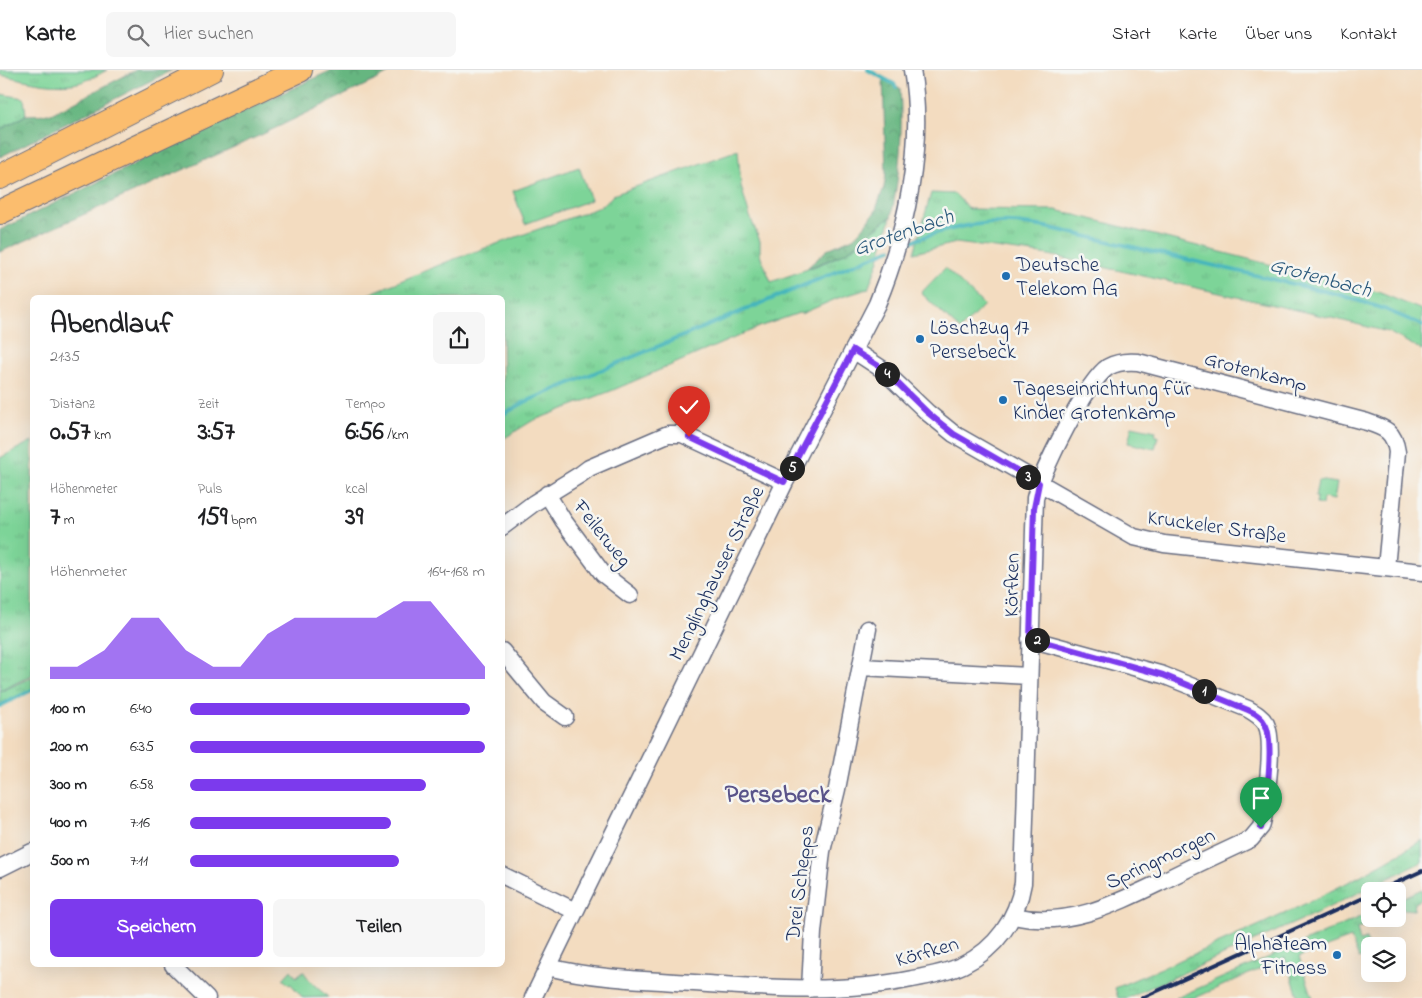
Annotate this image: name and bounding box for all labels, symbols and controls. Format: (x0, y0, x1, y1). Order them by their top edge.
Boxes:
search box (106, 12, 456, 57)
text: Karte (25, 17, 76, 52)
icon: search (124, 21, 152, 49)
text: Hier suchen (164, 21, 253, 48)
text: Start (1112, 22, 1151, 48)
text: Karte (1179, 22, 1217, 48)
text: Über uns (1245, 22, 1312, 48)
text: Kontakt (1340, 22, 1397, 48)
water label: Grotenbach (850, 202, 959, 266)
water label: Grotenbach (1266, 250, 1375, 308)
place label: Deutsche Telekom AG (1015, 251, 1118, 305)
marker: Deutsche Telekom AG (1000, 270, 1012, 282)
text: Abendlauf (50, 305, 173, 346)
button: share (433, 312, 485, 364)
place label: Löschzug 17 Persebeck (930, 314, 1030, 368)
marker: Löschzug 17 Persebeck (914, 333, 926, 345)
text: 21:35 (50, 345, 80, 369)
street label: Grotenkamp (1201, 345, 1310, 401)
pin: 4 (874, 362, 900, 386)
text: 4 (885, 364, 890, 385)
place label: Tageseinrichtung für Kinder Grotenkamp (1013, 375, 1192, 429)
pin (668, 386, 710, 437)
icon: check (675, 393, 703, 421)
text: Distanz (50, 394, 95, 415)
text: Zeit (198, 394, 219, 415)
text: Tempo (345, 394, 385, 415)
marker: Tageseinrichtung für Kinder Grotenkamp (997, 394, 1009, 406)
text: 0.57 (50, 415, 91, 451)
text: 3:57 (198, 415, 235, 451)
text: 6:56 (345, 415, 384, 451)
text: km (91, 425, 111, 446)
text: /km (384, 425, 409, 446)
pin: 5 (780, 456, 804, 480)
text: 5 (788, 458, 797, 479)
pin: 3 (1016, 464, 1040, 490)
text: 3 (1026, 467, 1031, 488)
text: Höhenmeter (50, 479, 117, 500)
text: Puls (198, 479, 222, 500)
text: kcal (345, 479, 368, 500)
street label: Menglinghauser Straße (662, 481, 775, 667)
street label: Feilerweg (563, 493, 638, 576)
text: 7 (50, 500, 60, 536)
text: 159 (198, 500, 227, 536)
text: 39 (345, 500, 363, 536)
street label: Kruckeler Straße (1145, 503, 1289, 553)
text: m (60, 510, 75, 531)
text: bpm (227, 510, 257, 531)
street label: Körfken (997, 553, 1029, 617)
text: Höhenmeter (50, 560, 127, 584)
text: 164–168 m (427, 560, 485, 584)
pin: 2 (1024, 628, 1050, 652)
text: 2 (1034, 630, 1041, 651)
pin: 1 (1192, 678, 1216, 704)
text: 1 (1202, 681, 1207, 702)
text: 100 m (50, 697, 85, 721)
text: 6:40 (130, 697, 152, 721)
text: 200 m (50, 735, 88, 759)
text: 6:35 (130, 735, 154, 759)
text: 300 m (50, 773, 87, 797)
text: 6:58 (130, 773, 154, 797)
district label: Persebeck (725, 777, 832, 815)
pin (1240, 777, 1282, 828)
icon: arrive (1247, 784, 1275, 812)
text: 400 m (50, 811, 87, 835)
text: 7:16 (130, 811, 150, 835)
street label: Springmorgen (1101, 821, 1221, 900)
street label: Drei Schepps (779, 824, 823, 944)
text: 500 m (50, 849, 89, 873)
text: 7:11 (130, 849, 148, 873)
map controls (1361, 882, 1406, 982)
button: locate (1361, 882, 1406, 927)
button: Speichern (50, 899, 263, 957)
button: Teilen (273, 899, 485, 957)
street label: Körfken (893, 930, 963, 976)
place label: Alphateam Fitness (1234, 930, 1327, 984)
button: layers (1361, 937, 1406, 982)
marker: Alphateam Fitness (1331, 949, 1343, 961)

